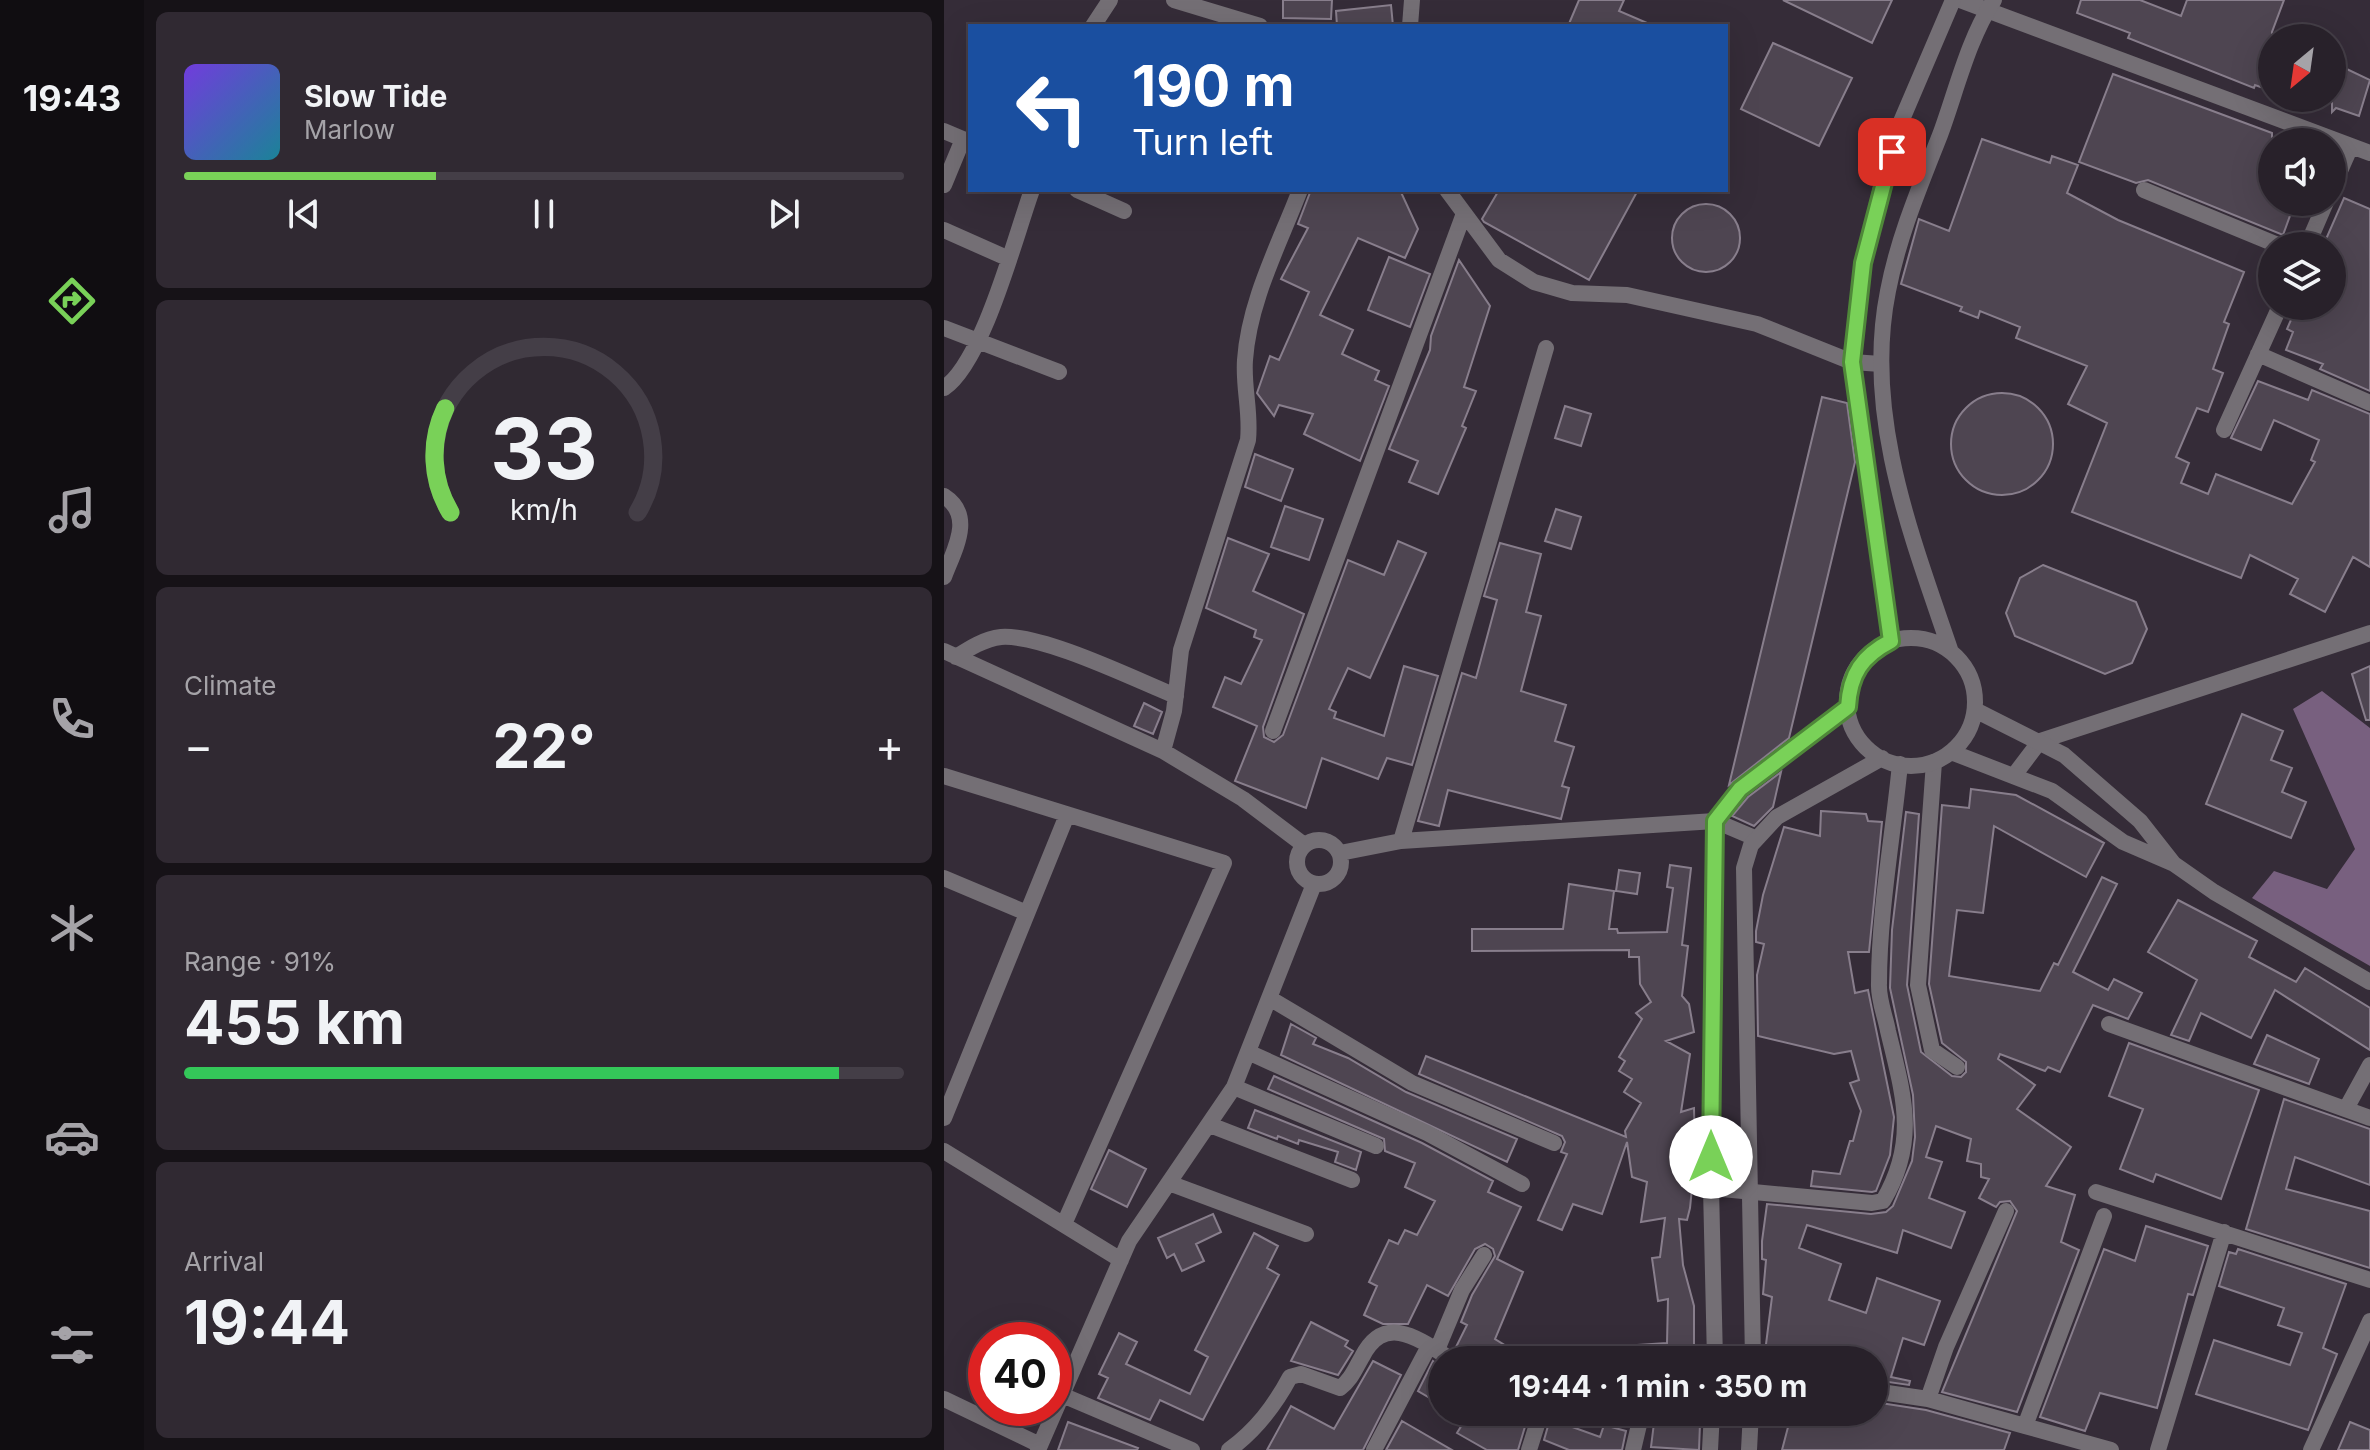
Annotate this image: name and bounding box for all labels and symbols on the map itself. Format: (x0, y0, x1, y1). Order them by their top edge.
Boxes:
north arrow (2258, 24, 2346, 112)
pin (1858, 118, 1926, 186)
position arrow (1669, 1115, 1753, 1199)
speed limit sign: 40 (968, 1322, 1072, 1426)

